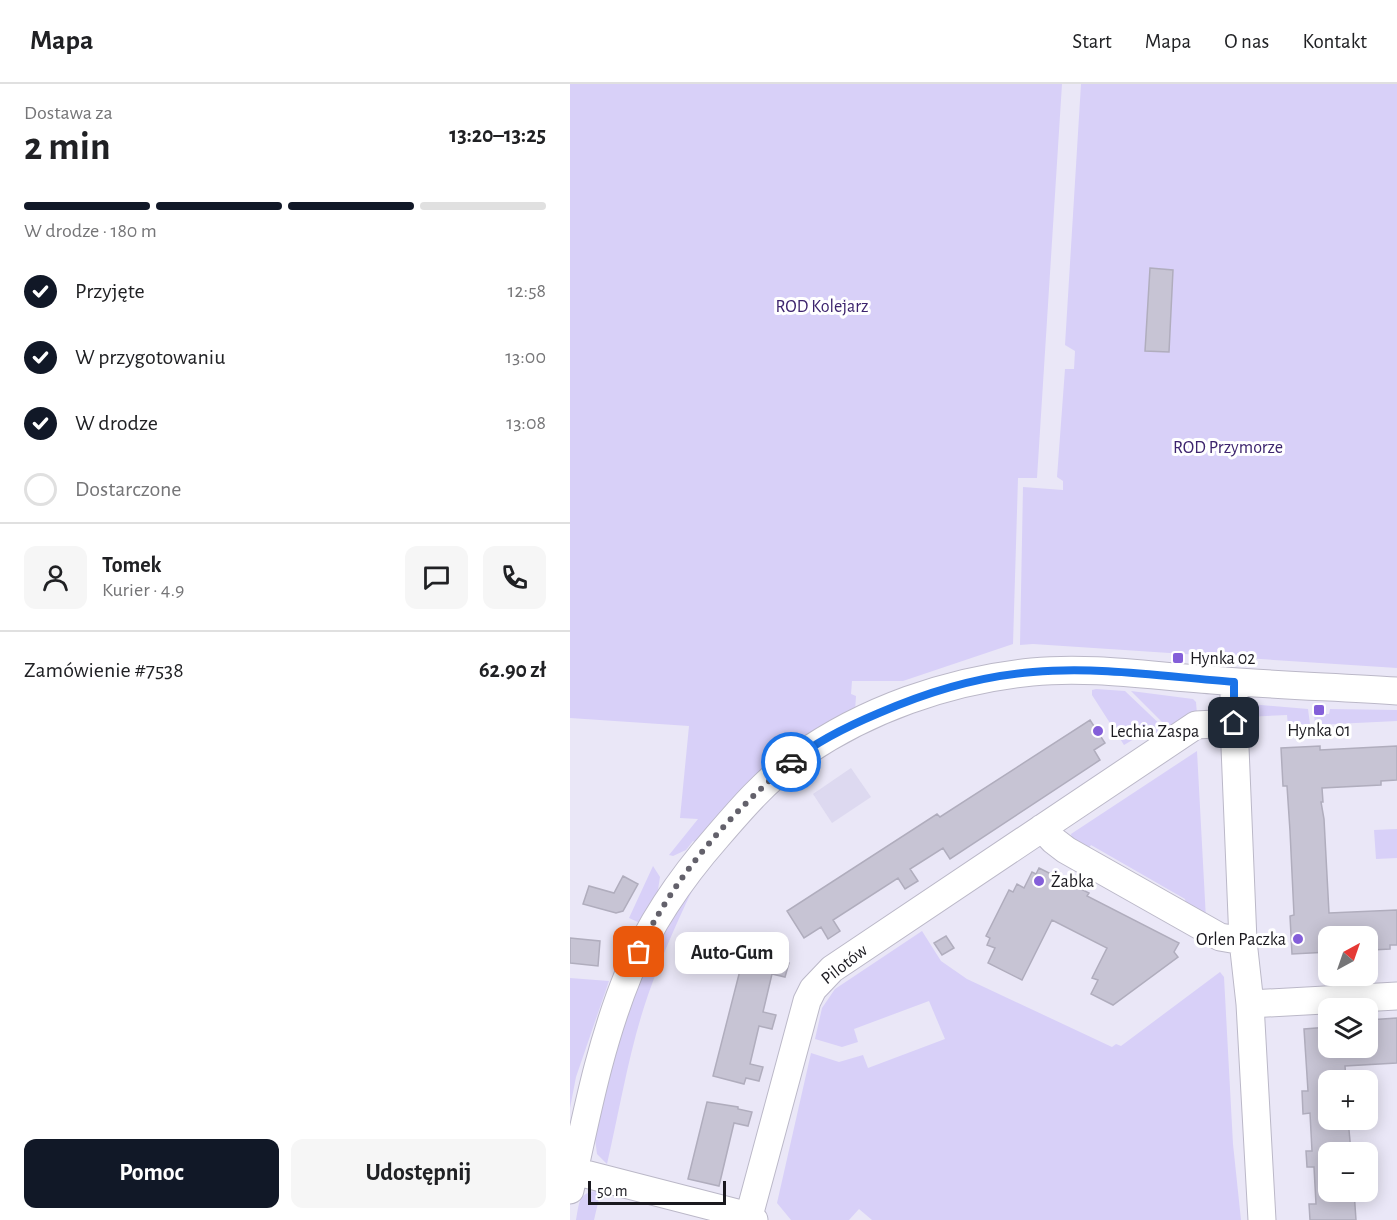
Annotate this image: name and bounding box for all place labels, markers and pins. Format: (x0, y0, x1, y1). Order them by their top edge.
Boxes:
place label: Hynka 02 (1190, 650, 1256, 668)
marker: Hynka 02 (1171, 651, 1185, 665)
pin (1208, 697, 1259, 748)
marker: Hynka 01 (1312, 703, 1326, 717)
place label: Hynka 01 (1287, 722, 1351, 740)
place label: Lechia Zaspa (1110, 723, 1199, 741)
marker: Lechia Zaspa (1091, 724, 1105, 738)
place label: Żabka (1051, 871, 1094, 891)
marker: Żabka (1032, 874, 1046, 888)
pin (613, 926, 664, 977)
callout: Auto-Gum (675, 931, 789, 973)
place label: Orlen Paczka (1196, 931, 1286, 949)
marker: Orlen Paczka (1291, 932, 1305, 946)

